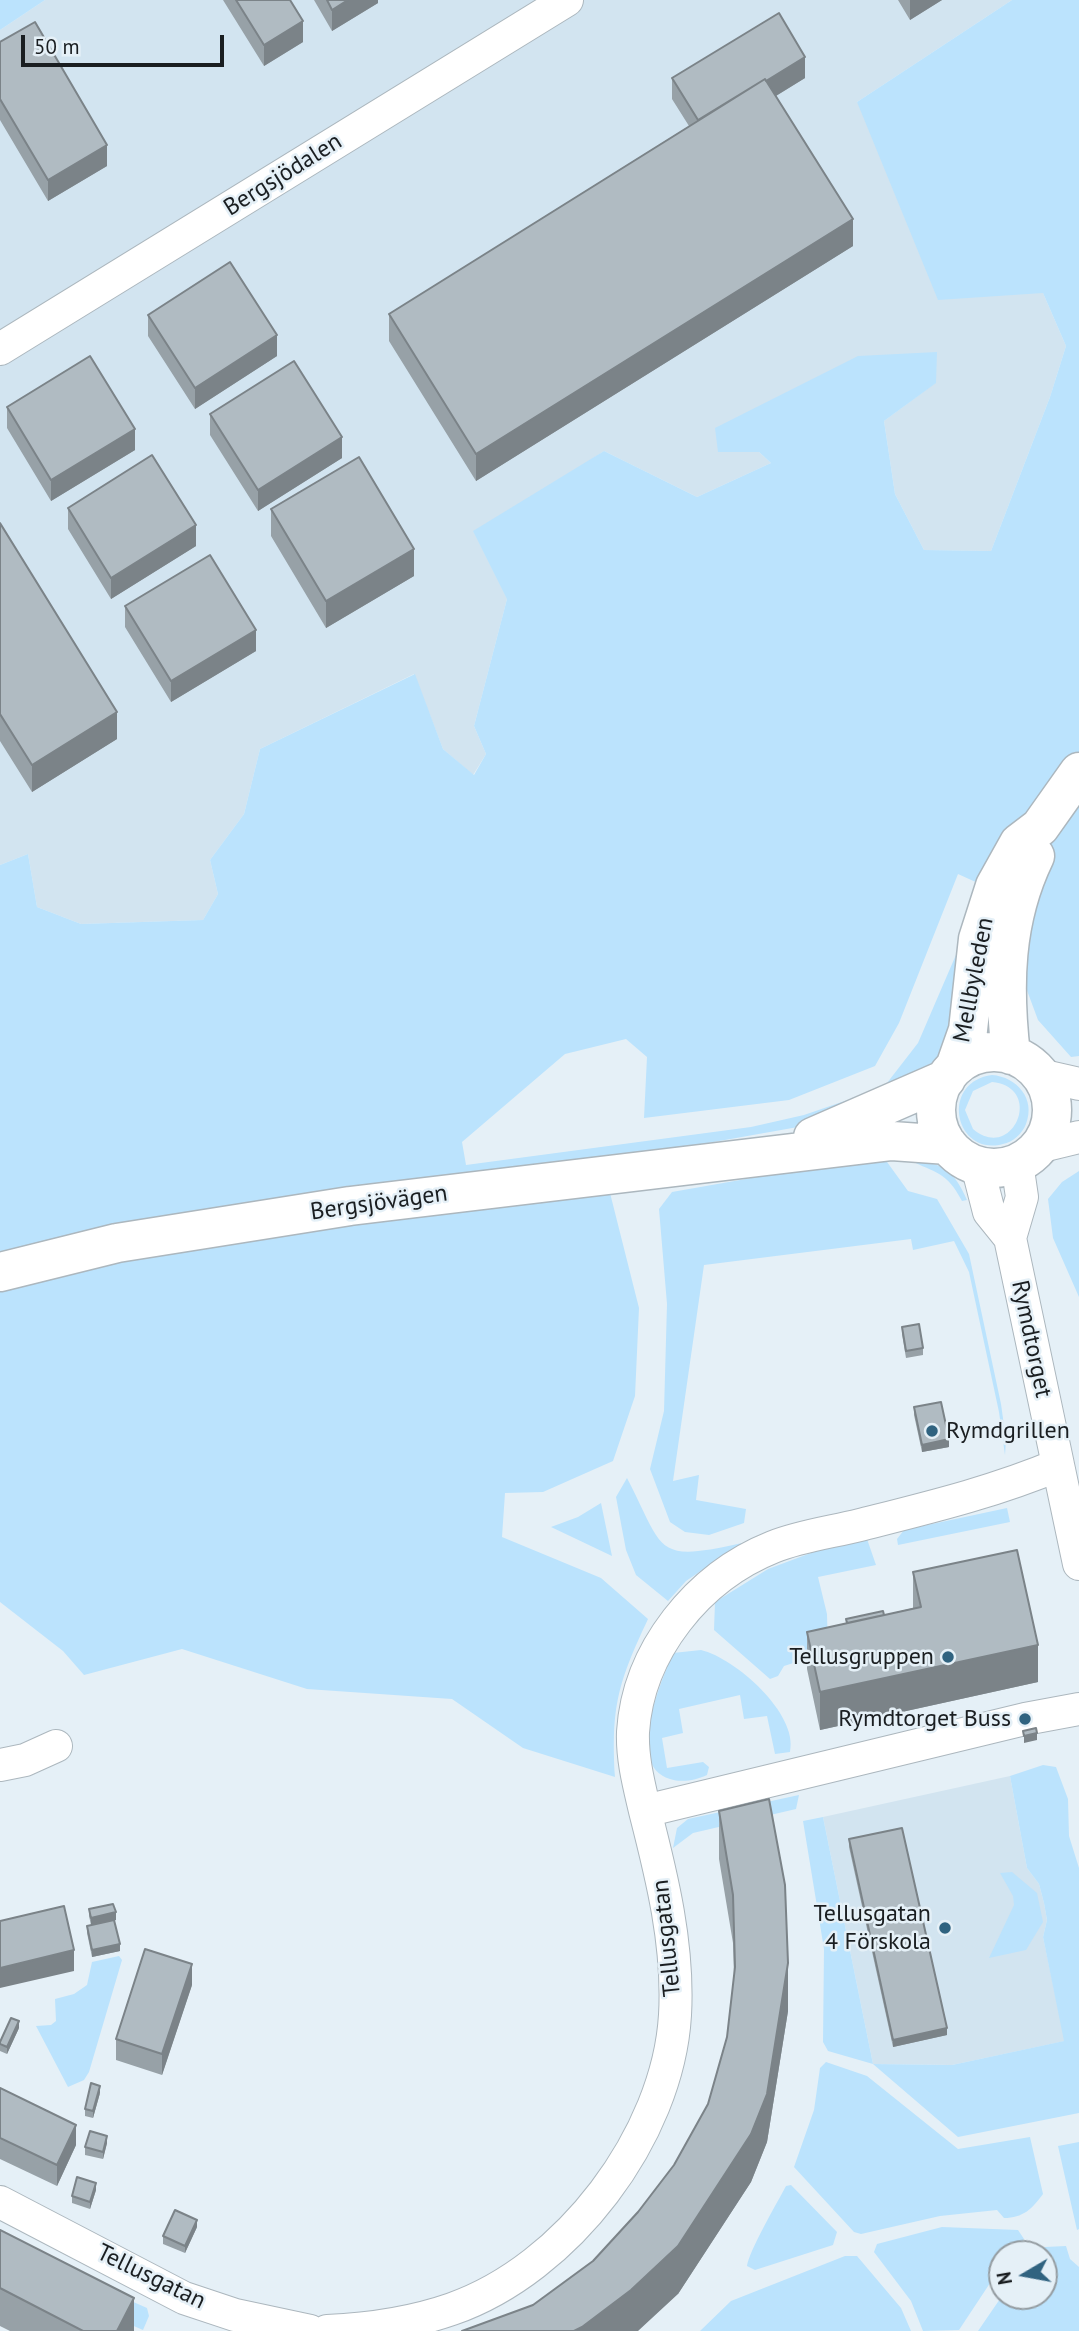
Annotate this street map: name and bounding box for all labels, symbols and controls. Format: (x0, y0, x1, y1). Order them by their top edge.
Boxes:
scale bar (24, 21, 228, 65)
text: 50 m (34, 33, 80, 60)
street label: Bergsjödalen (219, 127, 347, 223)
street label: Mellbyleden (948, 915, 1000, 1045)
street label: Bergsjövägen (309, 1179, 449, 1227)
street label: Rymdtorget (1005, 1278, 1057, 1400)
place label: Rymdgrillen (946, 1417, 1070, 1445)
marker: Rymdgrillen (924, 1423, 940, 1439)
place label: Tellusgruppen (789, 1643, 934, 1671)
marker: Tellusgruppen (940, 1649, 956, 1665)
place label: Rymdtorget Buss (838, 1705, 1011, 1733)
marker: Rymdtorget Buss (1017, 1711, 1033, 1727)
street label: Tellusgatan (647, 1878, 687, 1998)
place label: Tellusgatan 4 Förskola (814, 1900, 931, 1956)
marker: Tellusgatan 4 Förskola (937, 1920, 953, 1936)
street label: Tellusgatan (92, 2238, 210, 2316)
north arrow (988, 2240, 1058, 2310)
text: N (991, 2270, 1017, 2287)

